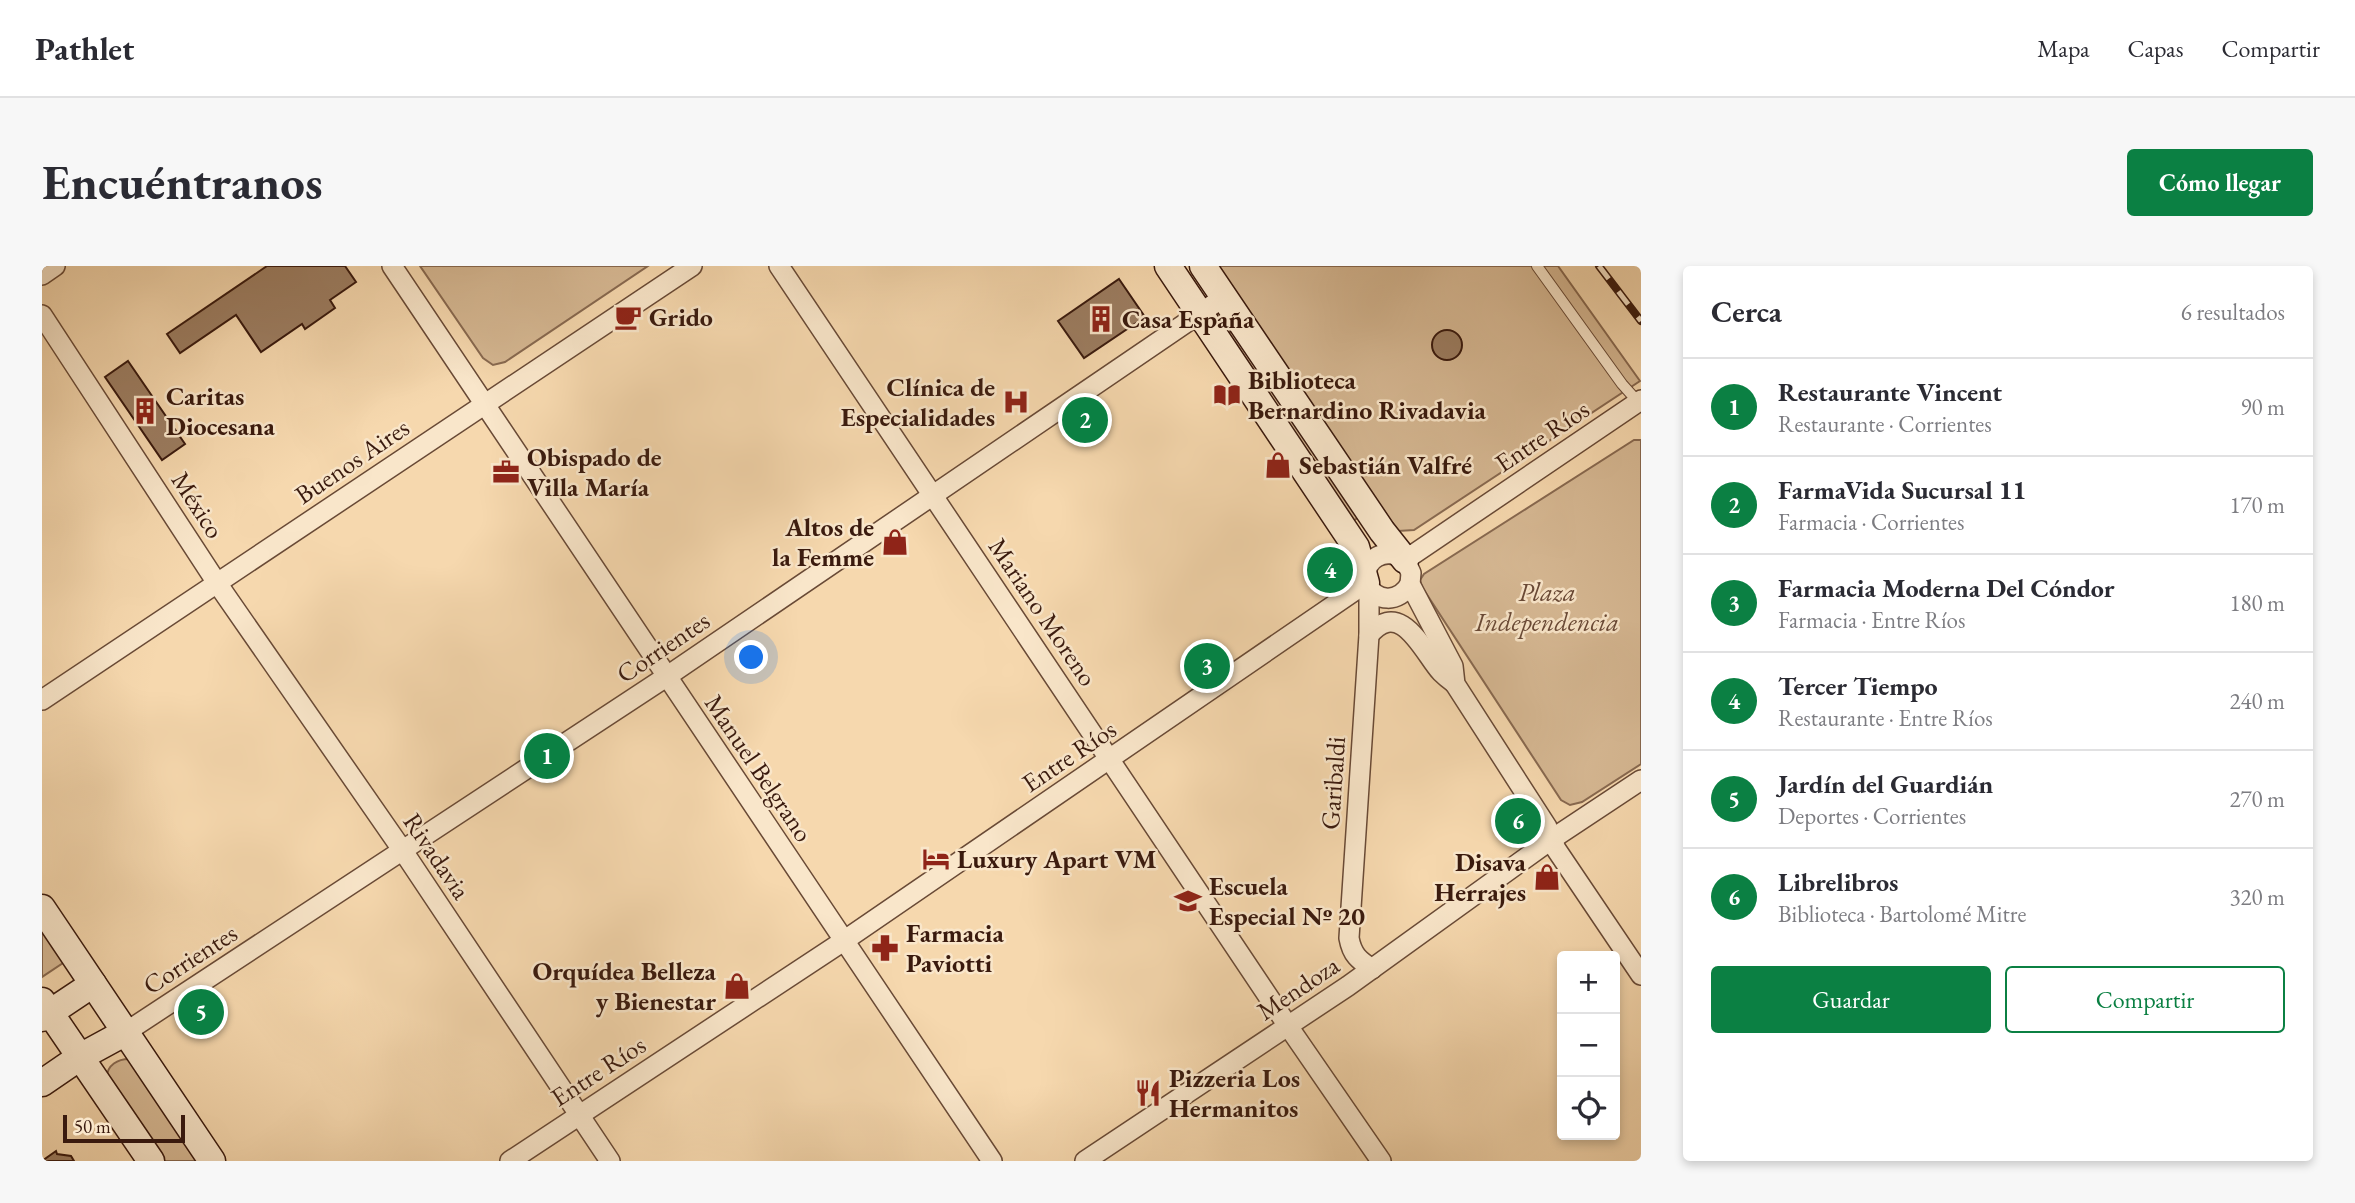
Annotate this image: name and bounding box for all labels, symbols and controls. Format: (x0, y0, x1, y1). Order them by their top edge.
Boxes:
text: Pathlet (35, 27, 134, 70)
text: Mapa (2037, 33, 2089, 64)
text: Capas (2127, 33, 2183, 64)
text: Compartir (2221, 33, 2320, 64)
button: Cómo llegar (2127, 149, 2313, 216)
text: Encuéntranos (42, 150, 323, 214)
text: Cerca (1711, 292, 1782, 331)
text: 6 resultados (2181, 297, 2285, 327)
place label: Grido (649, 300, 713, 334)
cafe icon: Grido (613, 302, 643, 332)
place label: Casa España (1122, 302, 1255, 336)
building icon: Casa España (1086, 304, 1116, 334)
place label: Biblioteca Bernardino Rivadavia (1248, 363, 1487, 427)
place label: Clínica de Especialidades (841, 370, 995, 434)
text: Restaurante Vincent (1778, 375, 2002, 409)
place label: Caritas Diocesana (166, 379, 276, 443)
library icon: Biblioteca Bernardino Rivadavia (1212, 380, 1242, 410)
hospital icon: Clínica de Especialidades (1001, 387, 1031, 417)
street label: Entre Ríos (1488, 392, 1596, 480)
text: 1 (1728, 392, 1740, 422)
text: 90 m (2240, 392, 2285, 422)
pin: 2 (1062, 394, 1108, 446)
building icon: Caritas Diocesana (130, 396, 160, 426)
text: Restaurante · Corrientes (1778, 409, 1992, 439)
street label: Buenos Aires (288, 410, 416, 512)
place label: Obispado de Villa María (527, 440, 662, 504)
place label: Sebastián Valfré (1299, 448, 1472, 482)
shop icon: Sebastián Valfré (1263, 450, 1293, 480)
office icon: Obispado de Villa María (491, 457, 521, 487)
street label: México (164, 465, 232, 545)
text: FarmaVida Sucursal 11 (1778, 473, 2026, 507)
text: 2 (1728, 490, 1740, 520)
text: 170 m (2229, 490, 2285, 520)
text: Farmacia · Corrientes (1778, 507, 1964, 537)
place label: Altos de la Femme (772, 510, 874, 574)
shop icon: Altos de la Femme (880, 527, 910, 557)
street label: Mariano Moreno (981, 531, 1105, 693)
pin: 4 (1307, 544, 1353, 596)
text: Farmacia Moderna Del Cóndor (1778, 571, 2115, 605)
park label: Plaza Independencia (1474, 575, 1619, 639)
text: 3 (1728, 588, 1740, 618)
text: 180 m (2229, 588, 2285, 618)
street label: Corrientes (610, 603, 716, 691)
text: Farmacia · Entre Ríos (1778, 605, 1965, 635)
your location (734, 640, 768, 674)
pin: 3 (1184, 640, 1230, 692)
text: Tercer Tiempo (1778, 669, 1938, 703)
text: 4 (1728, 686, 1740, 716)
text: 240 m (2229, 686, 2285, 716)
street label: Manuel Belgrano (697, 688, 821, 848)
text: Restaurante · Entre Ríos (1778, 703, 1993, 733)
street label: Entre Ríos (1015, 712, 1123, 800)
pin: 1 (524, 730, 570, 782)
street label: Garibaldi (1313, 735, 1353, 831)
text: Jardín del Guardián (1778, 767, 1993, 801)
text: 5 (1728, 784, 1740, 814)
text: 270 m (2229, 784, 2285, 814)
pin: 6 (1495, 795, 1541, 847)
text: Deportes · Corrientes (1778, 801, 1966, 831)
street label: Rivadavia (396, 806, 479, 906)
place label: Luxury Apart VM (957, 842, 1157, 876)
hotel icon: Luxury Apart VM (921, 844, 951, 874)
place label: Disava Herrajes (1434, 845, 1527, 909)
shop icon: Disava Herrajes (1532, 862, 1562, 892)
text: Librelibros (1778, 865, 1898, 899)
place label: Escuela Especial Nº 20 (1209, 869, 1365, 933)
text: 6 (1728, 882, 1740, 912)
text: 320 m (2229, 882, 2285, 912)
school or university icon: Escuela Especial Nº 20 (1173, 886, 1203, 916)
text: Biblioteca · Bartolomé Mitre (1778, 899, 2026, 929)
street label: Corrientes (136, 916, 244, 1002)
place label: Farmacia Paviotti (906, 916, 1005, 980)
pharmacy icon: Farmacia Paviotti (870, 933, 900, 963)
street label: Mendoza (1250, 948, 1346, 1028)
map controls (1557, 951, 1620, 1140)
button: + (1557, 951, 1620, 1014)
place label: Orquídea Belleza y Bienestar (532, 954, 717, 1018)
button: Guardar (1711, 966, 1991, 1033)
button: Compartir (2005, 966, 2285, 1033)
shop icon: Orquídea Belleza y Bienestar (722, 971, 752, 1001)
pin: 5 (178, 986, 224, 1038)
button: − (1557, 1014, 1620, 1077)
street label: Entre Ríos (544, 1028, 652, 1114)
place label: Pizzeria Los Hermanitos (1169, 1061, 1300, 1125)
button: locate (1557, 1077, 1620, 1140)
restaurant icon: Pizzeria Los Hermanitos (1133, 1078, 1163, 1108)
scale bar (63, 1112, 186, 1144)
text: 50 m (74, 1114, 111, 1139)

